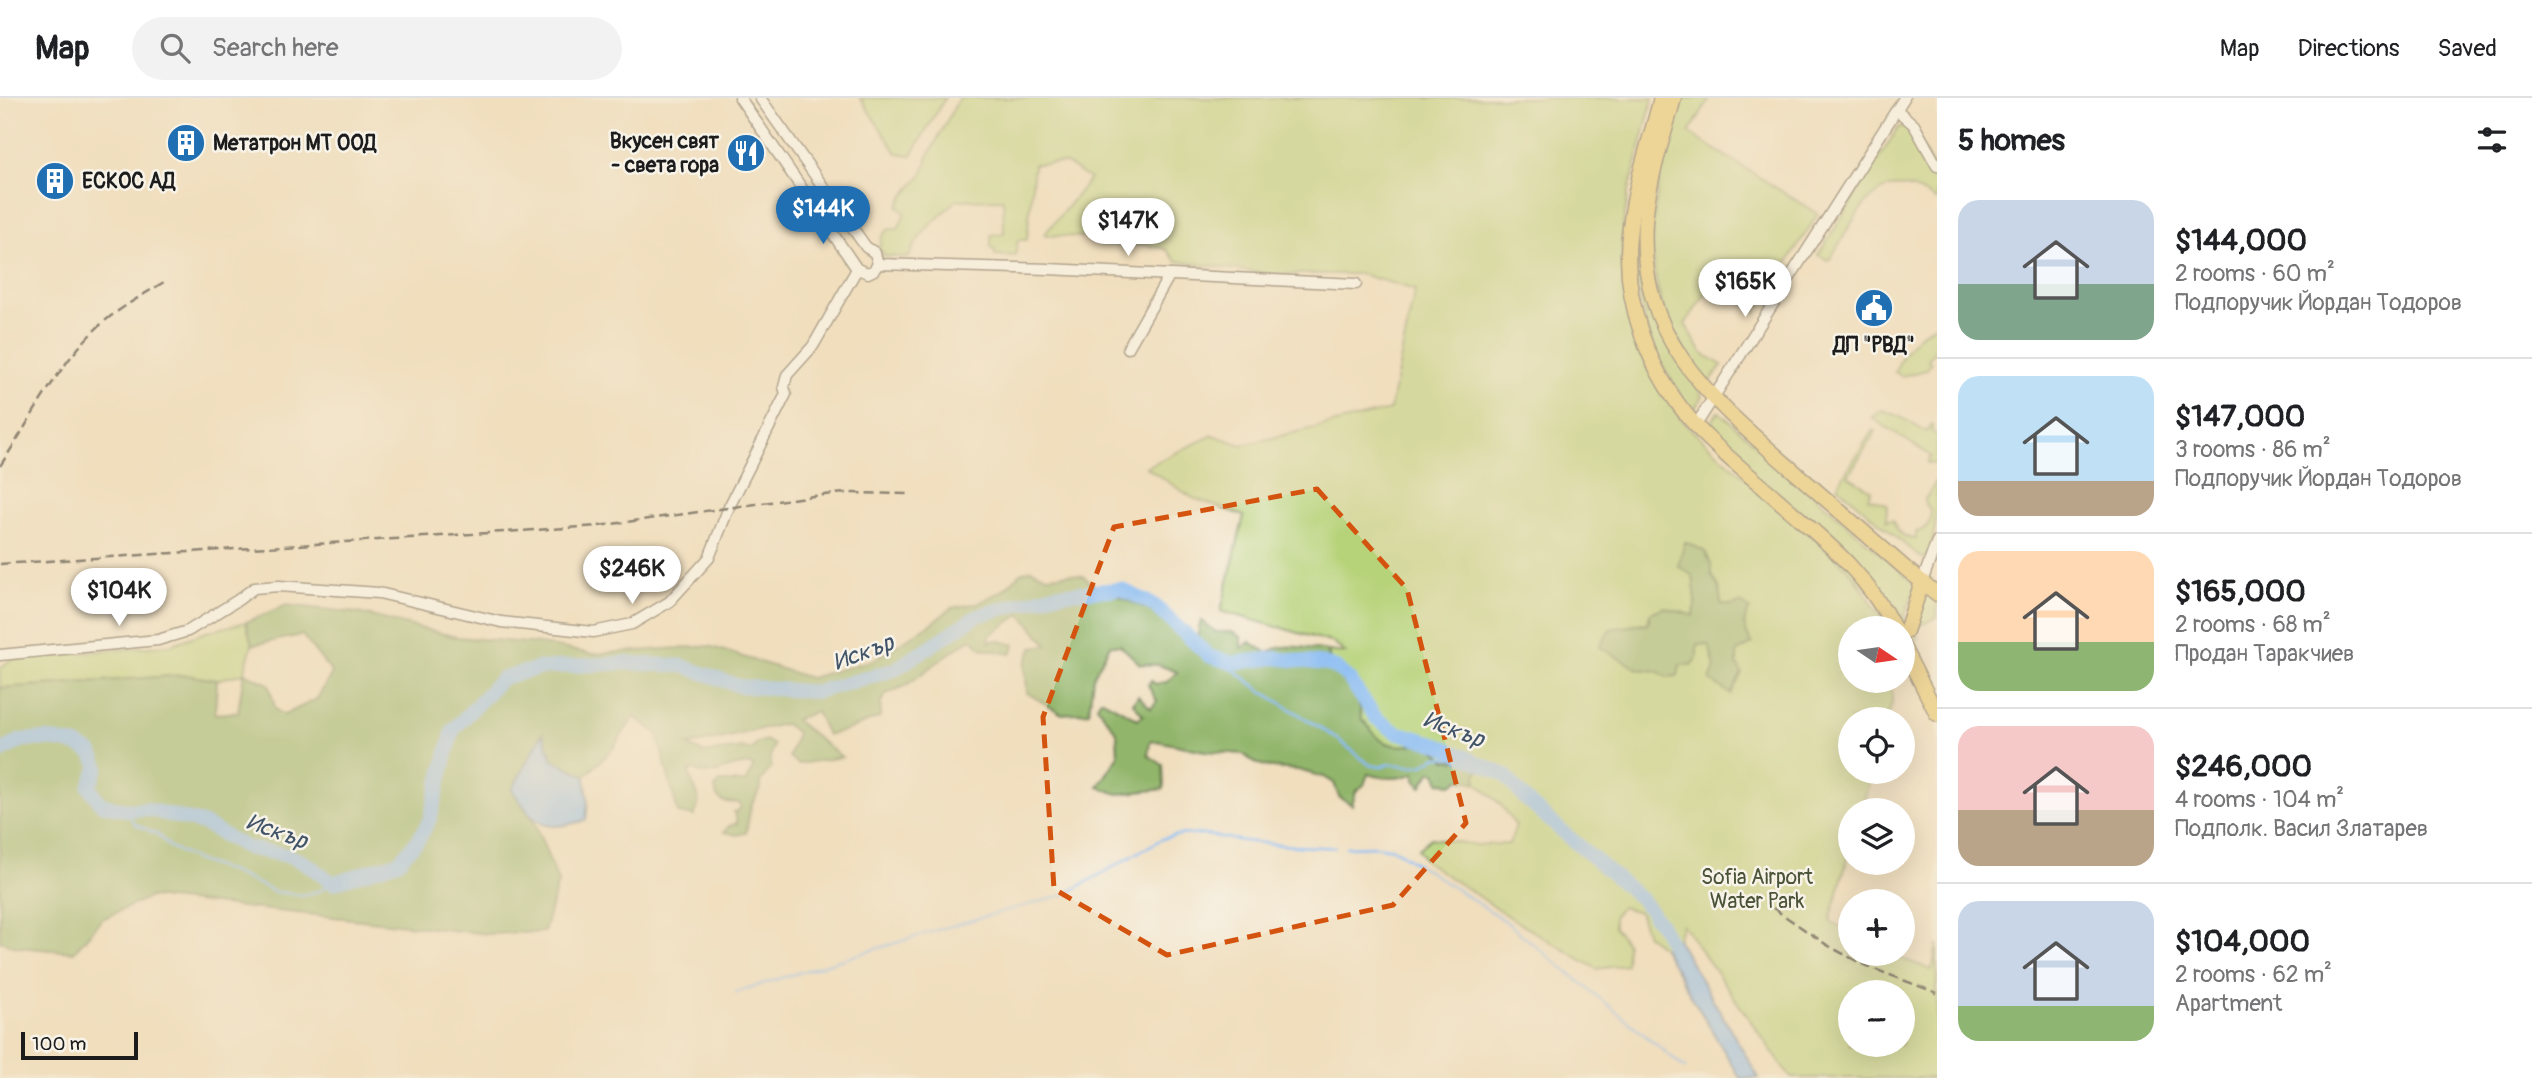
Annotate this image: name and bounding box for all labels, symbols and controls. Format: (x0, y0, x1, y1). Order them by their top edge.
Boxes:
search box (132, 17, 622, 80)
text: Map (35, 28, 90, 69)
icon: search (156, 29, 194, 67)
text: Search here (212, 32, 339, 64)
text: Map (2220, 34, 2260, 63)
text: Directions (2298, 34, 2399, 63)
text: Saved (2437, 34, 2497, 63)
icon: filters (2473, 121, 2511, 159)
building icon: Метатрон МТ ООД (165, 122, 207, 164)
text: 5 homes (1958, 122, 2065, 159)
place label: Вкусен свят - света гора (610, 128, 719, 179)
place label: Метатрон МТ ООД (213, 130, 378, 157)
restaurant icon: Вкусен свят - света гора (725, 132, 767, 174)
building icon: ЕСКОС АД (34, 160, 76, 202)
place label: ЕСКОС АД (82, 168, 176, 195)
pin: $144K (774, 186, 872, 246)
text: $144K (792, 194, 854, 223)
pin: $147K (1079, 198, 1177, 258)
text: $147K (1098, 206, 1158, 235)
text: $144,000 (2175, 222, 2307, 259)
icon: home (2014, 228, 2098, 312)
text: 2 rooms · 60 m² (2175, 259, 2335, 288)
pin: $165K (1696, 260, 1794, 319)
text: $165K (1714, 267, 1776, 296)
public building icon: ДП "РВД" (1853, 287, 1895, 329)
text: Подпоручик Йордан Тодоров (2175, 288, 2462, 317)
place label: ДП "РВД" (1831, 332, 1915, 359)
text: $147,000 (2175, 398, 2305, 435)
icon: home (2014, 404, 2098, 488)
text: 3 rooms · 86 m² (2175, 435, 2331, 464)
text: Подпоручик Йордан Тодоров (2175, 464, 2462, 493)
pin: $246K (583, 546, 681, 606)
text: $246K (599, 554, 665, 583)
pin: $104K (70, 568, 168, 628)
text: $165,000 (2175, 573, 2306, 610)
text: $104K (87, 576, 151, 605)
icon: home (2014, 579, 2098, 663)
text: 2 rooms · 68 m² (2175, 610, 2331, 639)
north arrow (1838, 616, 1914, 693)
map controls (1838, 616, 1915, 1057)
water label: Искър (829, 628, 899, 677)
text: Продан Таракчиев (2175, 639, 2354, 668)
water label: Искър (1419, 705, 1489, 755)
button: locate (1838, 707, 1915, 784)
text: $246,000 (2175, 748, 2312, 785)
icon: home (2014, 754, 2098, 838)
text: 4 rooms · 104 m² (2175, 785, 2344, 814)
button: layers (1838, 798, 1915, 875)
water label: Искър (243, 807, 312, 856)
text: Подполк. Васил Златарев (2175, 814, 2428, 843)
park label: Sofia Airport Water Park (1701, 864, 1814, 915)
button: + (1838, 889, 1915, 966)
text: $104,000 (2175, 923, 2310, 960)
icon: home (2014, 929, 2098, 1013)
text: 2 rooms · 62 m² (2175, 960, 2332, 989)
button: − (1838, 980, 1915, 1057)
text: Apartment (2175, 989, 2282, 1018)
scale bar (21, 1029, 138, 1061)
text: 100 m (32, 1032, 86, 1056)

